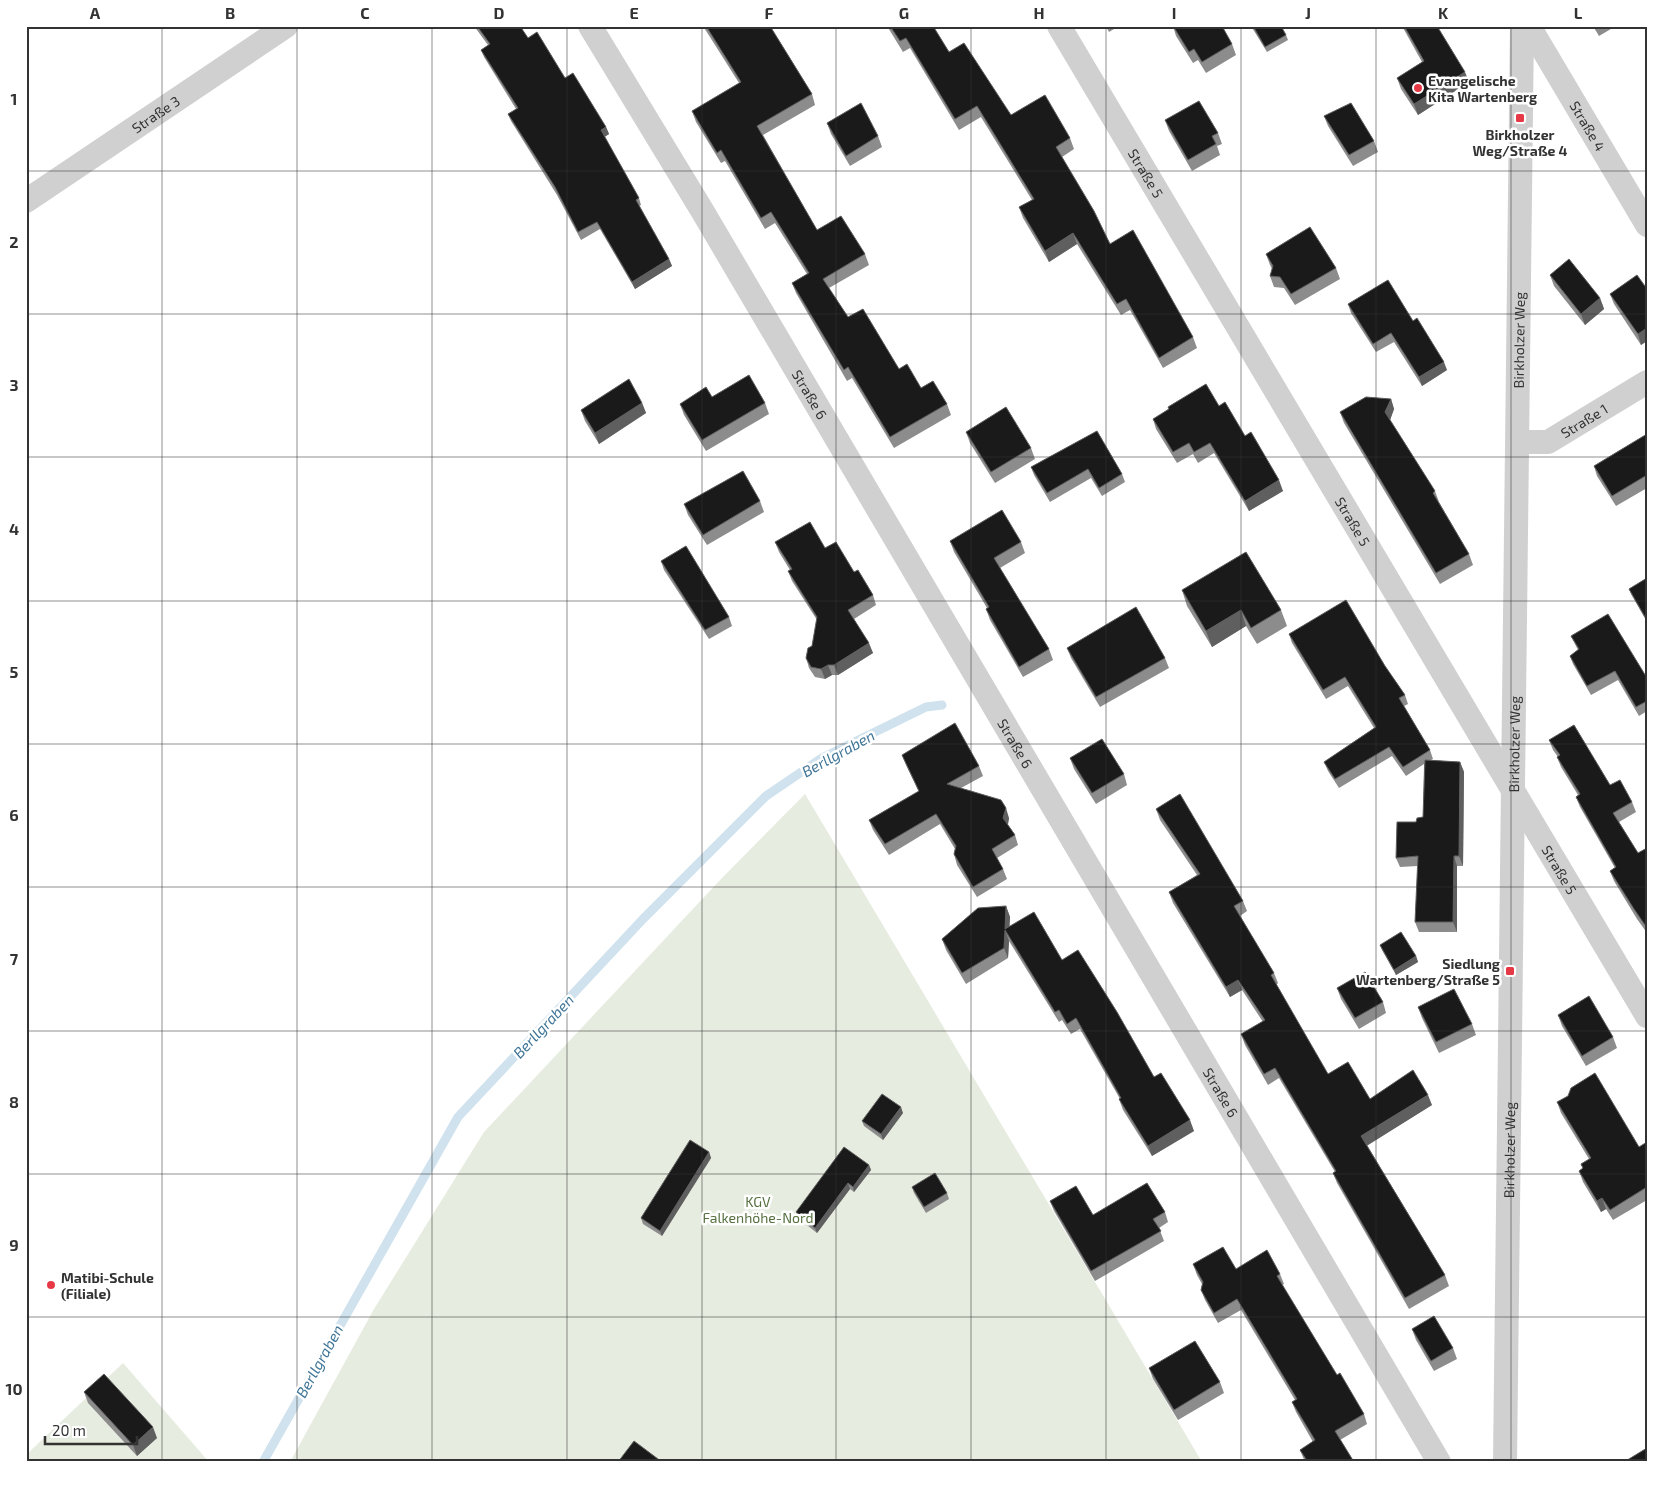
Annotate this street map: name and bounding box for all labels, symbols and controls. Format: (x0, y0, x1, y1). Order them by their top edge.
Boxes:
text: A (90, 3, 101, 22)
text: B (225, 3, 235, 22)
text: C (360, 3, 370, 22)
text: D (494, 3, 505, 22)
text: E (629, 3, 639, 22)
text: F (765, 3, 774, 22)
text: G (899, 3, 909, 22)
text: H (1033, 3, 1045, 22)
text: I (1172, 3, 1176, 22)
text: J (1305, 3, 1311, 22)
text: K (1438, 3, 1449, 22)
text: L (1574, 3, 1583, 22)
place label: Evangelische Kita Wartenberg (1428, 72, 1537, 105)
marker: Evangelische Kita Wartenberg (1412, 82, 1424, 94)
text: 1 (11, 89, 17, 108)
street label: Straße 3 (128, 92, 183, 136)
street label: Straße 4 (1567, 98, 1610, 154)
marker: Birkholzer Weg/Straße 4 (1514, 112, 1526, 124)
place label: Birkholzer Weg/Straße 4 (1473, 126, 1567, 159)
street label: Straße 5 (1125, 145, 1167, 201)
text: 2 (9, 232, 19, 251)
street label: Birkholzer Weg (1509, 292, 1527, 388)
street label: Straße 6 (789, 366, 831, 422)
text: 3 (9, 375, 19, 394)
street label: Straße 1 (1557, 399, 1611, 441)
street label: Straße 5 (1332, 494, 1374, 549)
text: 4 (9, 519, 19, 538)
text: 5 (10, 662, 19, 681)
street label: Birkholzer Weg (1504, 695, 1523, 792)
street label: Straße 6 (995, 715, 1037, 771)
water label: Berllgraben (798, 726, 878, 780)
text: 6 (9, 805, 19, 824)
street label: Straße 5 (1539, 842, 1581, 897)
text: 7 (10, 949, 19, 968)
place label: Siedlung Wartenberg/Straße 5 (1356, 955, 1500, 988)
marker: Siedlung Wartenberg/Straße 5 (1504, 965, 1516, 977)
water label: Berllgraben (509, 990, 577, 1062)
street label: Straße 6 (1200, 1064, 1242, 1120)
text: 8 (9, 1092, 19, 1111)
street label: Birkholzer Weg (1500, 1101, 1518, 1198)
park label: KGV Falkenhöhe-Nord (703, 1193, 813, 1226)
text: 9 (9, 1235, 19, 1254)
place label: Matibi-Schule (Filiale) (61, 1269, 154, 1302)
marker: Matibi-Schule (Filiale) (45, 1279, 57, 1291)
water label: Berllgraben (292, 1321, 346, 1401)
text: 10 (5, 1379, 23, 1398)
scale bar (45, 1413, 138, 1445)
text: 20 m (52, 1421, 86, 1439)

